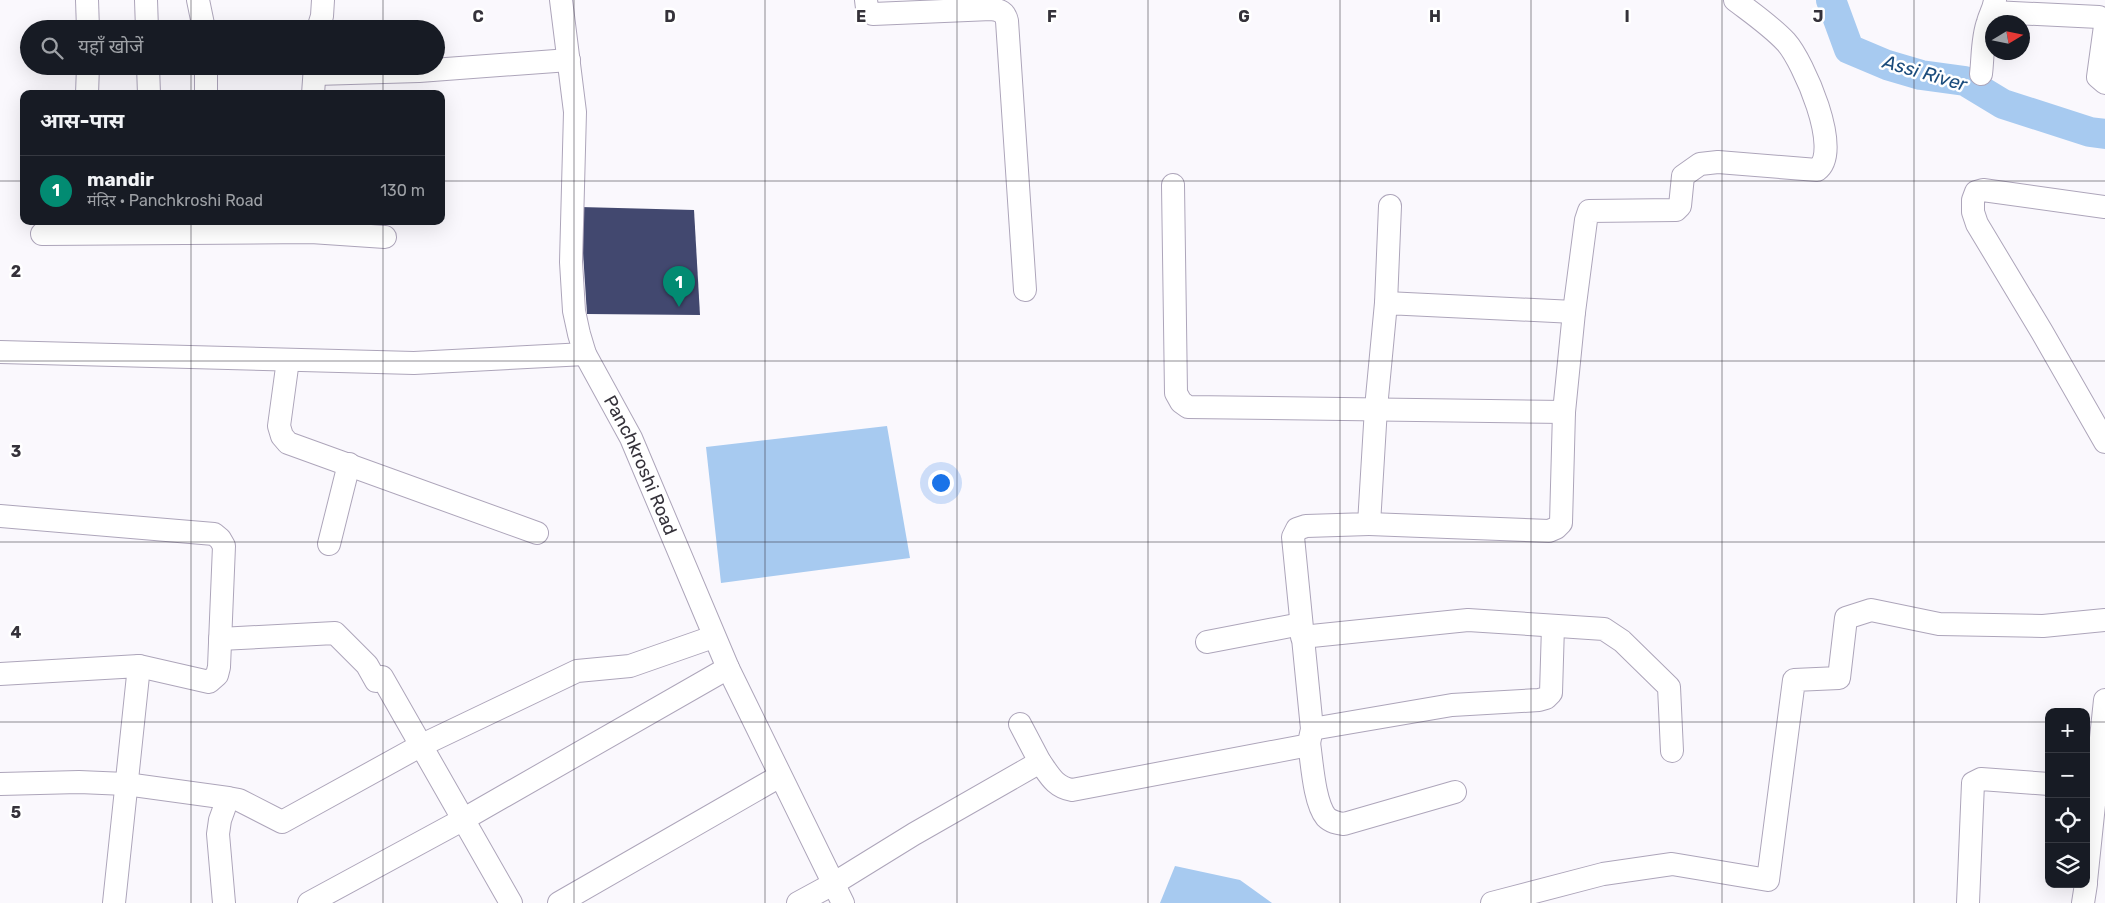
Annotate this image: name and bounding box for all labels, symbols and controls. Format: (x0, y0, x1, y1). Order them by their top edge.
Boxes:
text: C (472, 7, 484, 26)
text: D (664, 7, 676, 26)
text: E (856, 7, 866, 26)
text: F (1047, 7, 1057, 26)
text: G (1238, 7, 1250, 26)
text: H (1429, 7, 1441, 26)
text: I (1624, 7, 1630, 26)
text: J (1813, 7, 1823, 26)
north arrow (1985, 15, 2030, 60)
search box (20, 20, 445, 75)
icon: search (38, 34, 66, 62)
text: यहाँ खोजें (78, 35, 143, 58)
water label: Assi River (1879, 50, 1970, 96)
text: आस-पास (40, 108, 124, 133)
text: mandir (87, 168, 154, 191)
text: 1 (52, 181, 60, 200)
text: 130 m (380, 181, 425, 200)
text: मंदिर · Panchkroshi Road (87, 191, 263, 210)
text: 2 (11, 262, 21, 281)
pin: 1 (663, 266, 695, 307)
street label: Panchkroshi Road (599, 392, 682, 538)
text: 3 (11, 442, 21, 461)
your location (928, 470, 954, 496)
text: 4 (11, 623, 22, 642)
map controls (2045, 708, 2090, 888)
button: + (2045, 708, 2090, 753)
button: − (2045, 753, 2090, 798)
button: locate (2045, 798, 2090, 843)
text: 5 (11, 803, 21, 822)
button: layers (2045, 843, 2090, 888)

